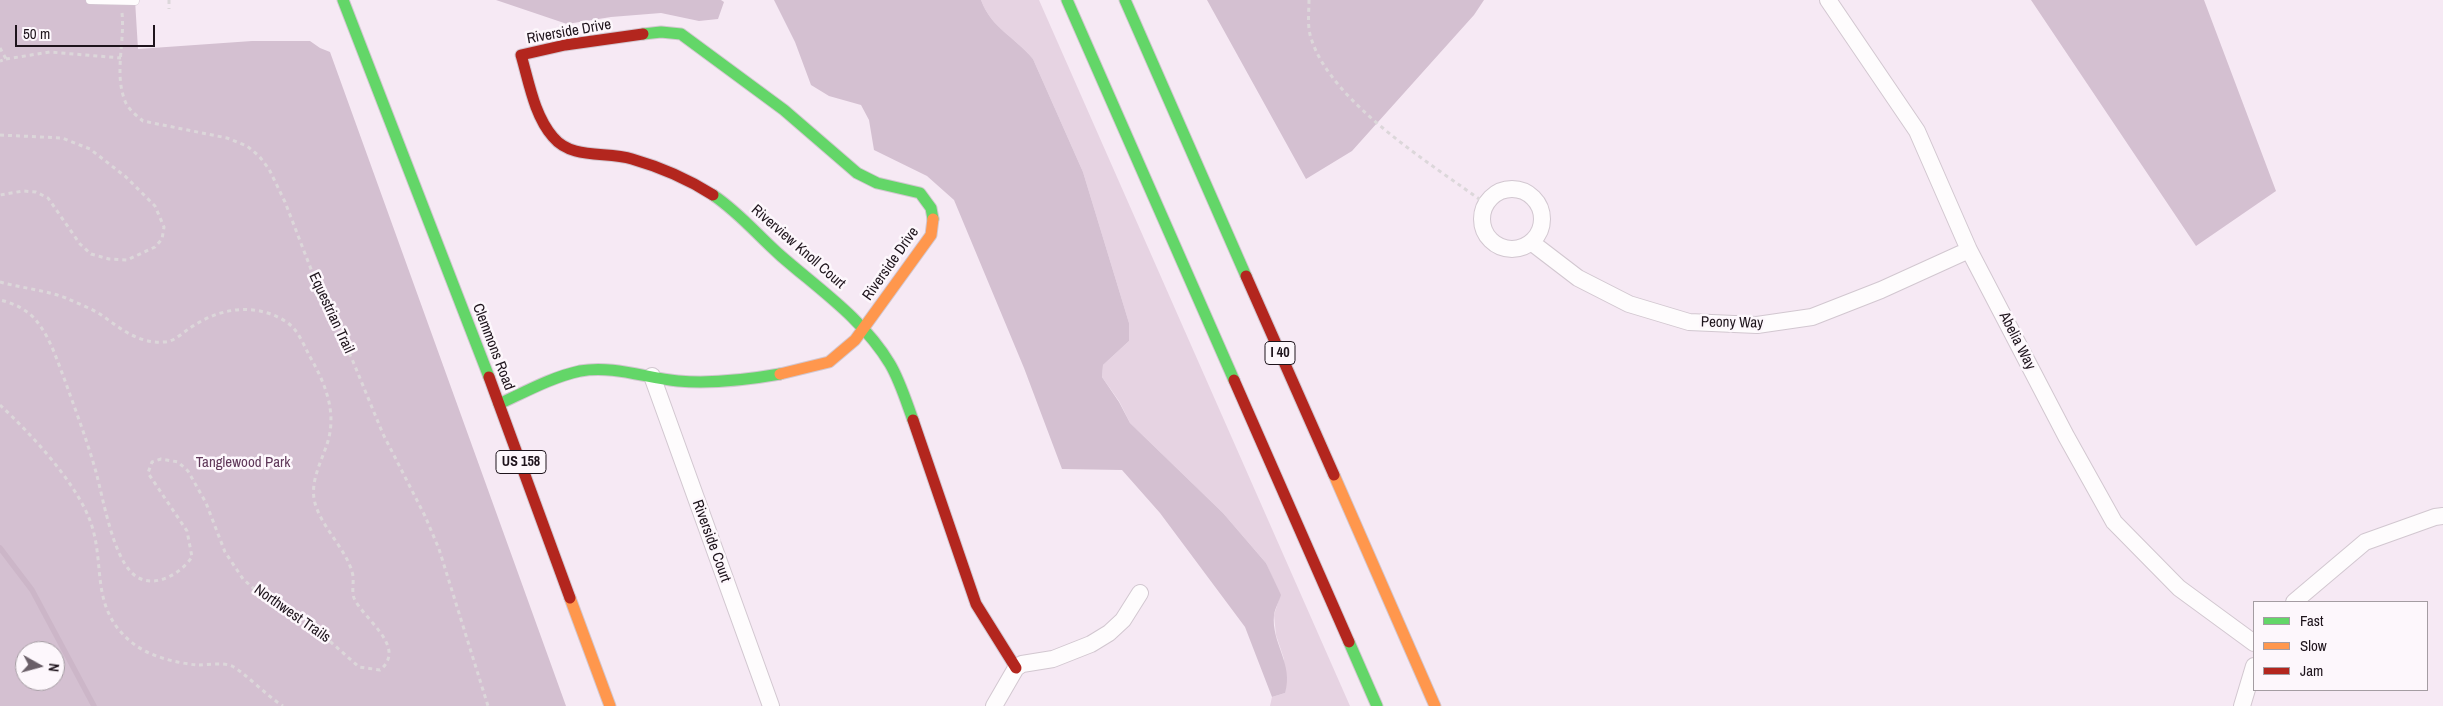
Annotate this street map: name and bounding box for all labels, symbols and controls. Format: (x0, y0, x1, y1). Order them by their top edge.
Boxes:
scale bar (18, 15, 158, 47)
street label: Riverside Drive (525, 16, 613, 48)
text: 50 m (23, 23, 50, 44)
street label: Riverview Knoll Court (747, 201, 849, 293)
street label: Riverside Drive (859, 224, 923, 304)
street label: Equestrian Trail (304, 270, 358, 356)
street label: Clemmons Road (468, 301, 518, 393)
street label: Abelia Way (1995, 309, 2039, 373)
street label: Peony Way (1701, 313, 1763, 333)
road number: I 40 (1265, 342, 1295, 364)
road number: US 158 (496, 451, 546, 474)
park label: Tanglewood Park (196, 454, 290, 472)
street label: Riverside Court (688, 497, 734, 585)
street label: Northwest Trails (250, 581, 334, 647)
legend (2253, 601, 2428, 691)
text: Fast (2300, 610, 2323, 631)
text: Slow (2300, 635, 2327, 656)
north arrow (15, 641, 65, 691)
text: Jam (2300, 660, 2323, 681)
text: N (44, 662, 63, 673)

